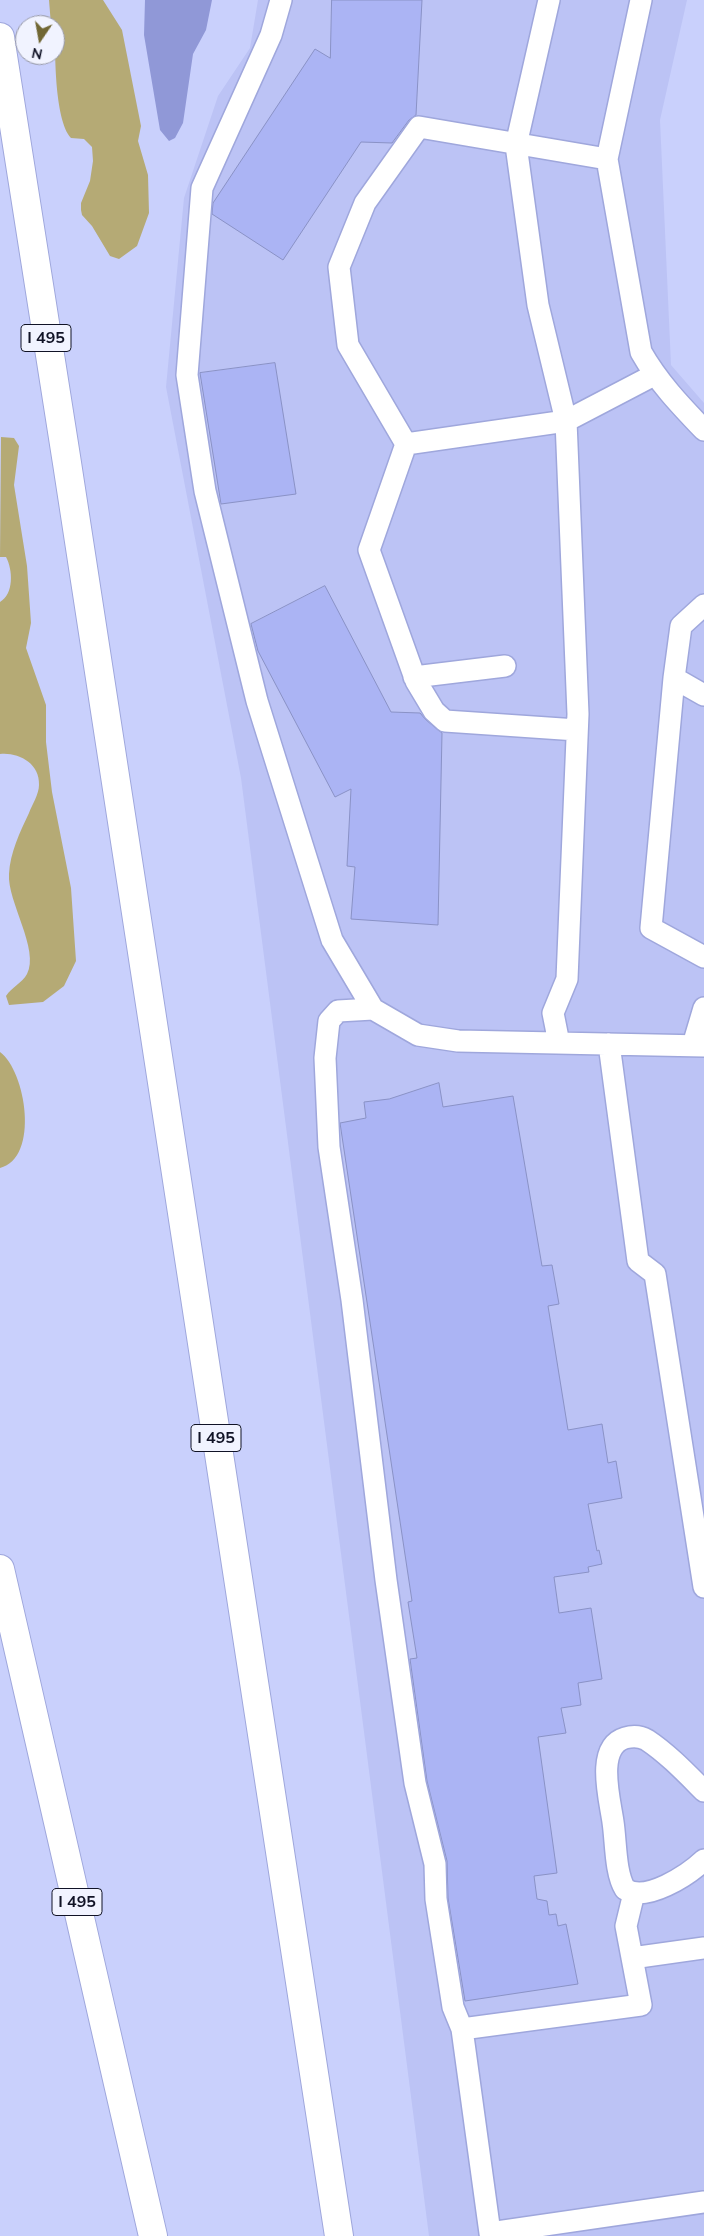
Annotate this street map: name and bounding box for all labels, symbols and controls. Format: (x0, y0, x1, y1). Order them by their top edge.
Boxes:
north arrow (15, 15, 65, 65)
text: N (30, 44, 44, 64)
road number: I 495 (21, 324, 71, 352)
road number: I 495 (191, 1425, 241, 1452)
road number: I 495 (52, 1888, 102, 1915)

